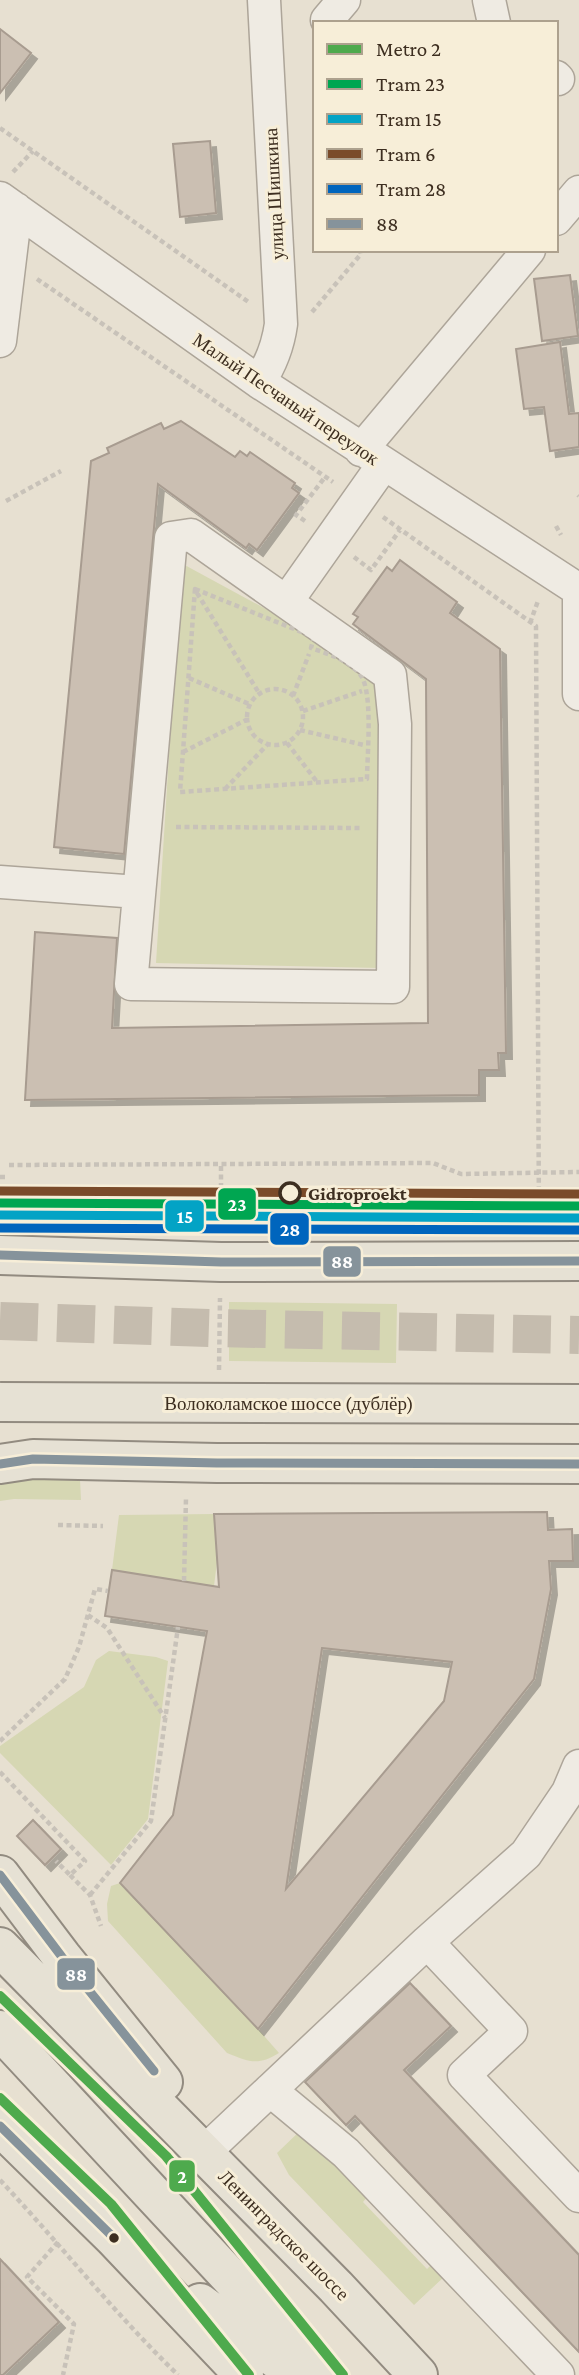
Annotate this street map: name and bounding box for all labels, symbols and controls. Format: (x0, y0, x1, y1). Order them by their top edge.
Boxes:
legend (313, 21, 558, 252)
text: Metro 2 (376, 37, 441, 61)
text: Tram 23 (376, 72, 445, 96)
text: Tram 15 (376, 107, 442, 131)
street label: улица Шишкина (260, 127, 288, 261)
text: Tram 6 (376, 142, 436, 166)
text: Tram 28 (376, 177, 446, 201)
text: 88 (376, 212, 399, 236)
street label: Малый Песчаный переулок (189, 329, 384, 470)
marker: Gidroproekt (279, 1182, 301, 1204)
place label: Gidroproekt (308, 1183, 407, 1204)
line badge: 23 (217, 1187, 257, 1221)
text: 23 (228, 1194, 246, 1215)
line badge: 15 (164, 1199, 205, 1233)
text: 15 (177, 1206, 193, 1227)
line badge: 28 (269, 1212, 310, 1246)
text: 28 (280, 1219, 300, 1240)
line badge: 88 (322, 1245, 362, 1278)
text: 88 (331, 1251, 353, 1272)
street label: Волоколамское шоссе (дублёр) (164, 1393, 414, 1415)
line badge: 88 (56, 1957, 96, 1991)
text: 88 (65, 1964, 87, 1985)
line badge: 2 (168, 2159, 196, 2193)
street label: Ленинградское шоссе (214, 2165, 354, 2305)
text: 2 (177, 2166, 187, 2187)
unlabelled marker (107, 2231, 121, 2245)

